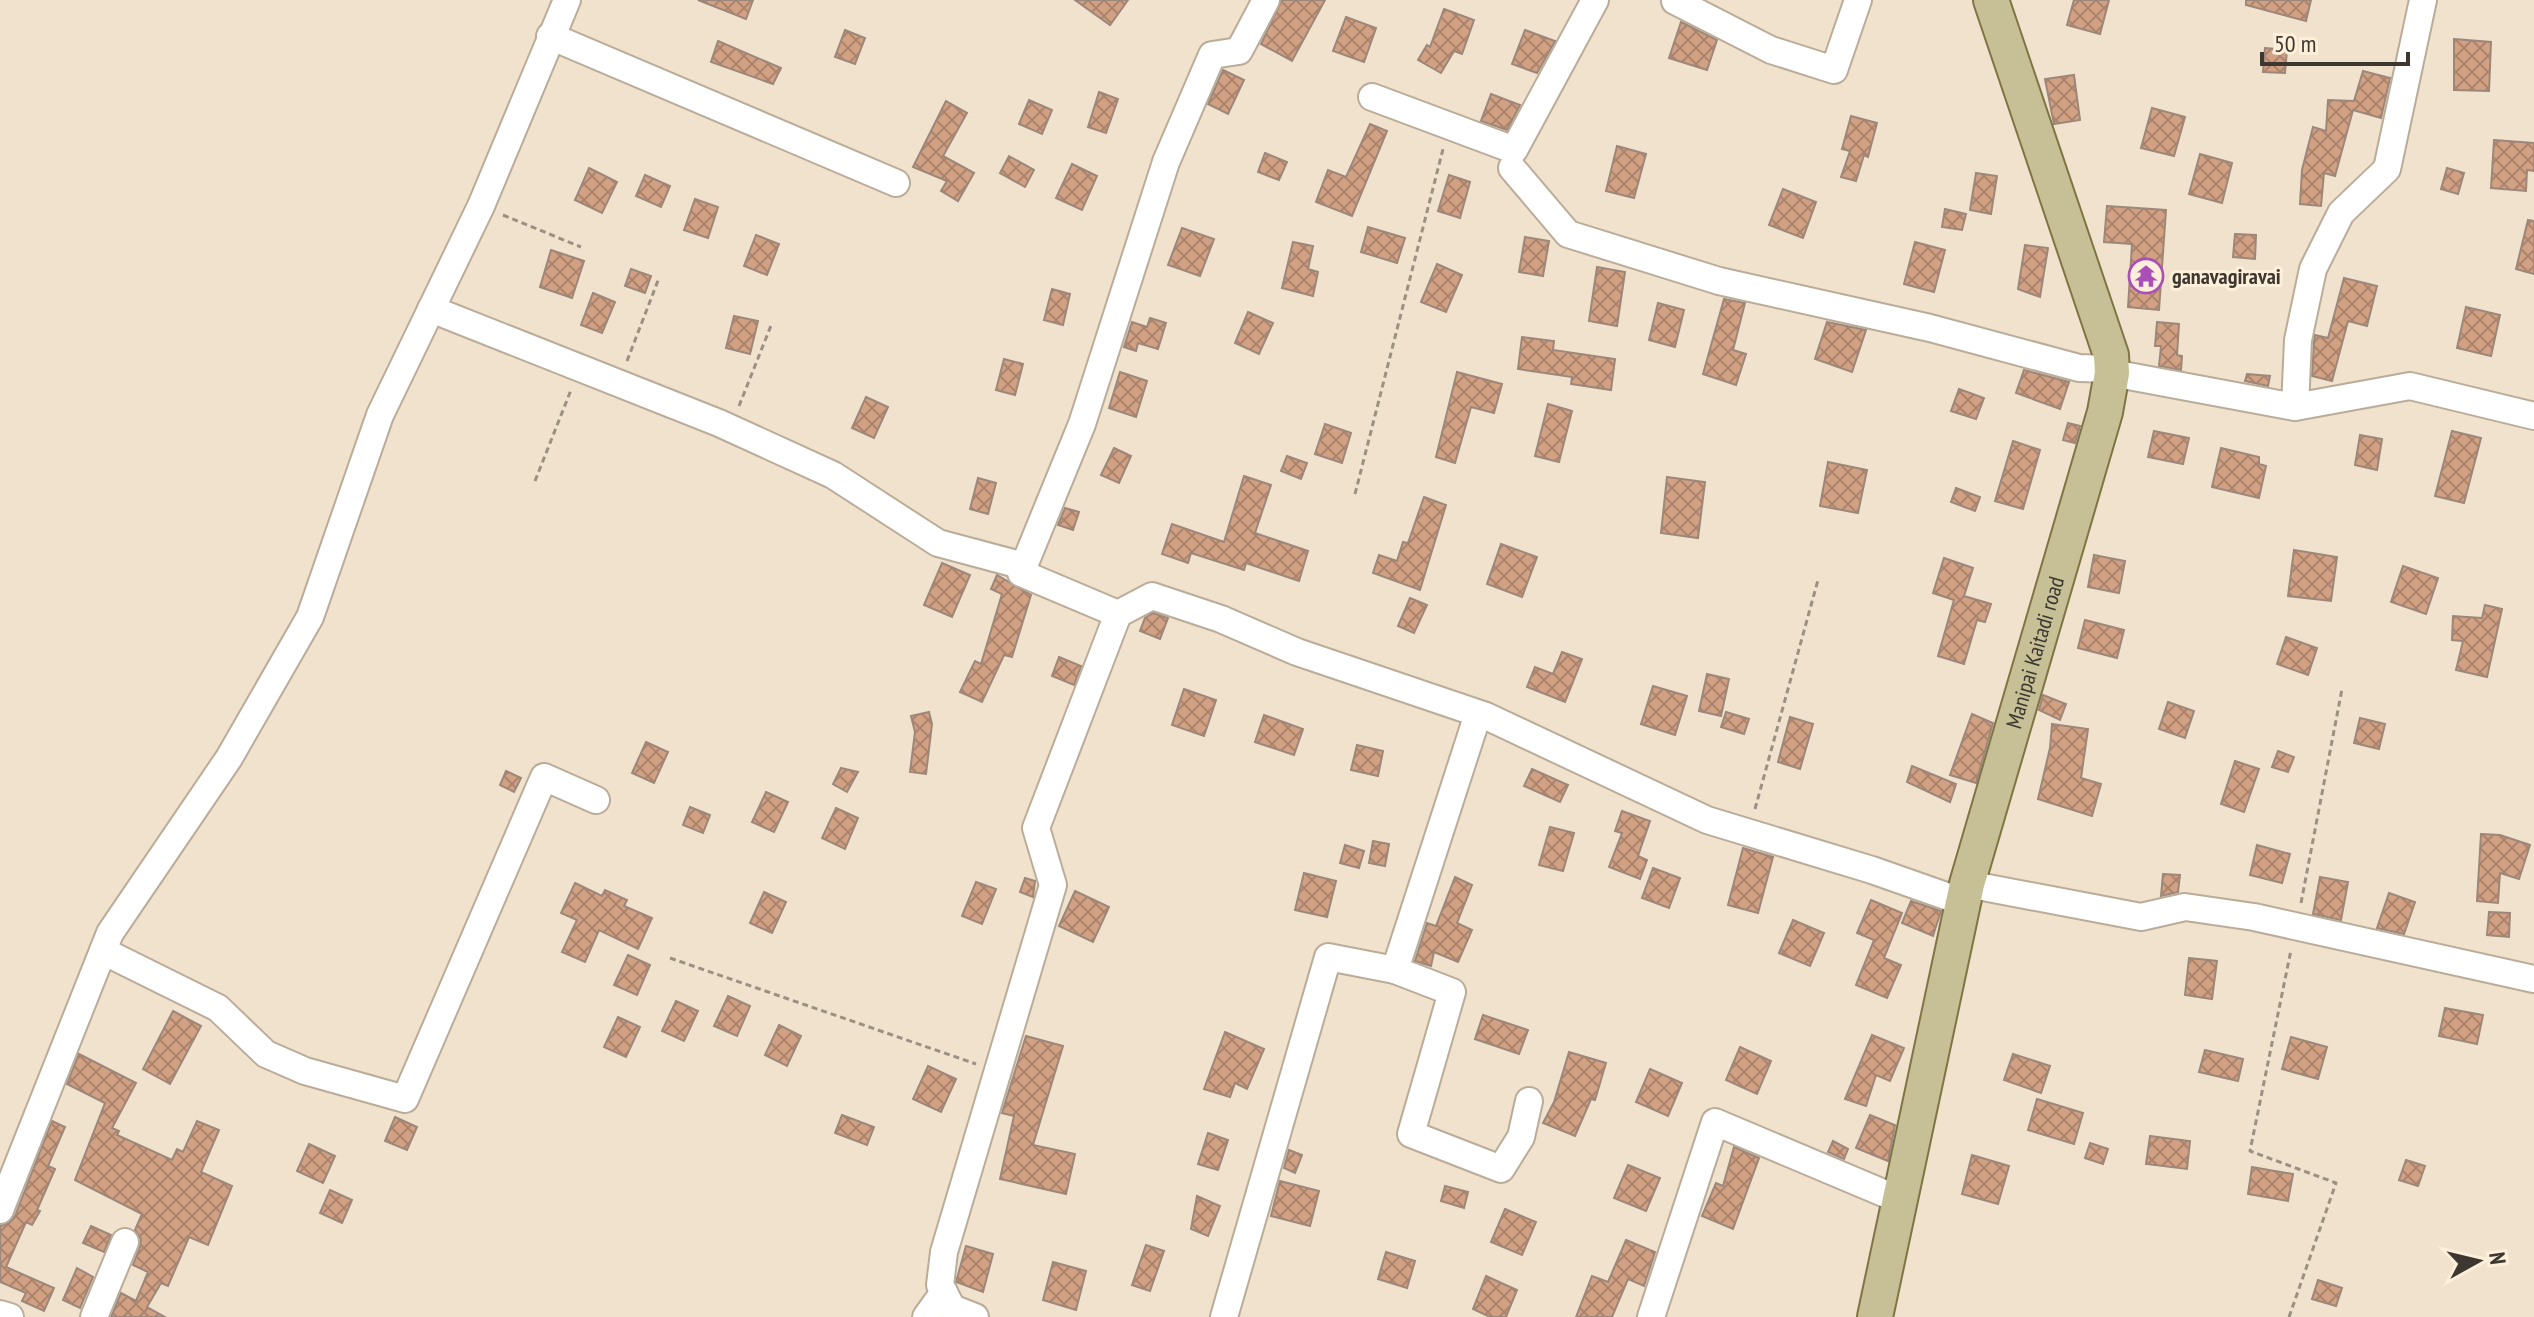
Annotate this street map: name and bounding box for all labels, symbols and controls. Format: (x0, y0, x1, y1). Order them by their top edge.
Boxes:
scale bar (2262, 16, 2408, 66)
text: 50 m (2274, 28, 2316, 59)
temple icon: ganavagiravai (2127, 257, 2165, 295)
place label: ganavagiravai (2172, 262, 2281, 290)
street label: Manipai Kaitadi road (1999, 573, 2070, 732)
north arrow (2438, 1221, 2518, 1301)
text: N (2483, 1250, 2512, 1266)

